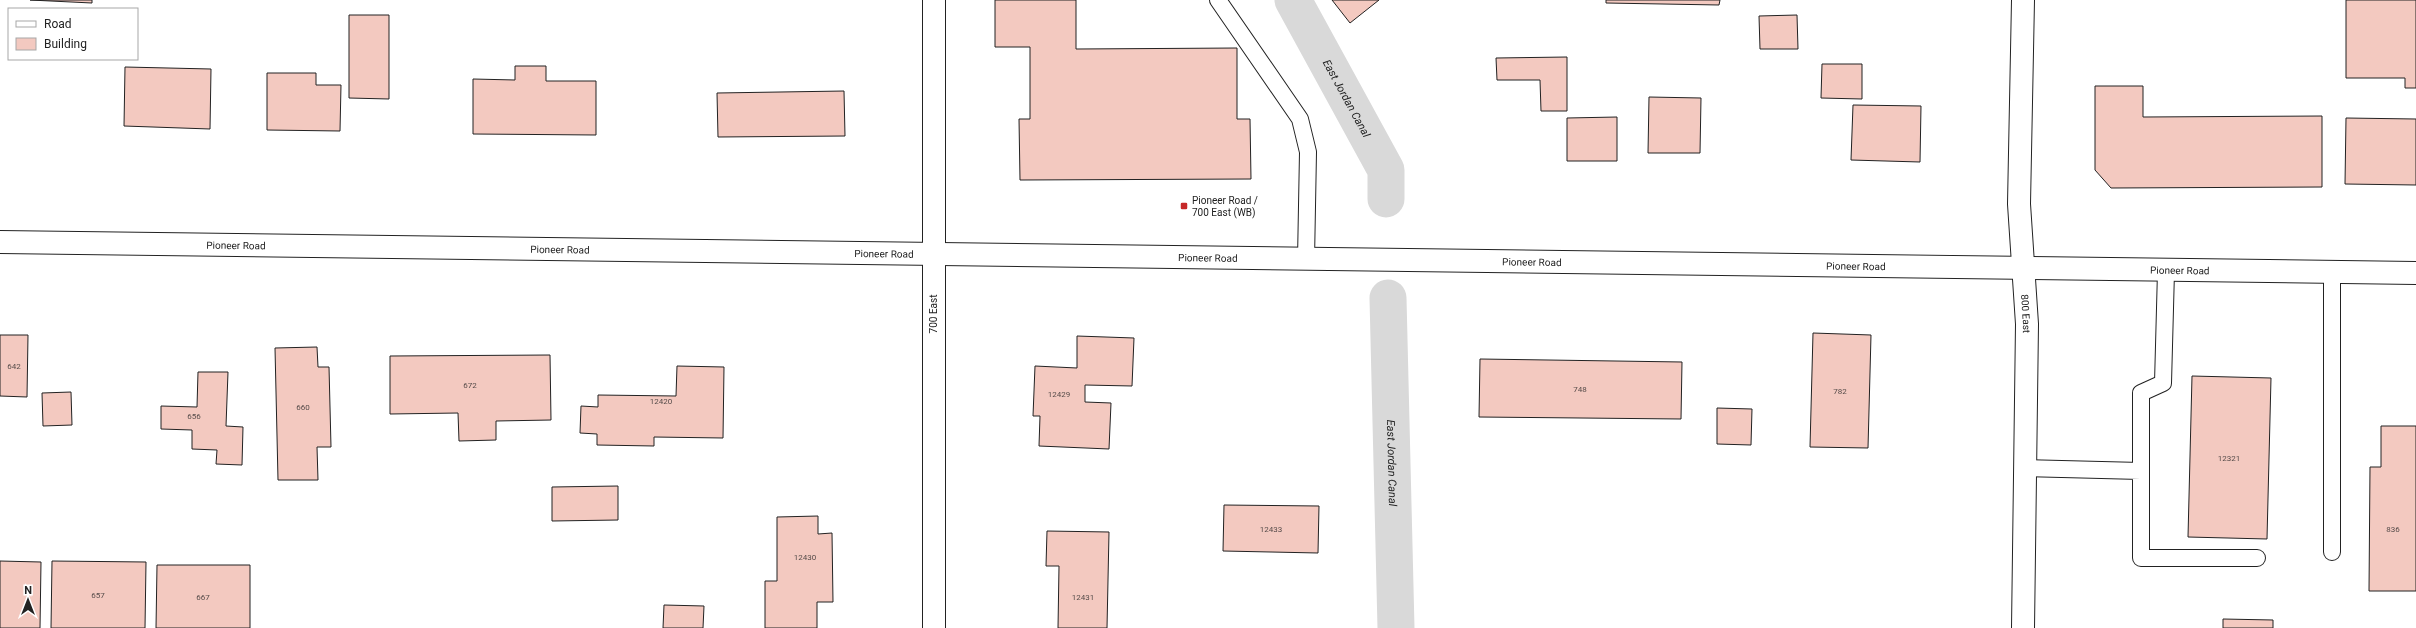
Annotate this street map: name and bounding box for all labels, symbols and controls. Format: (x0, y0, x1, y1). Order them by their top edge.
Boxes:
legend (8, 8, 138, 60)
text: Road (44, 17, 72, 31)
text: Building (44, 37, 87, 51)
water label: East Jordan Canal (1320, 57, 1373, 140)
place label: Pioneer Road / 700 East (WB) (1192, 195, 1258, 219)
marker: Pioneer Road / 700 East (WB) (1179, 201, 1189, 211)
street label: Pioneer Road (206, 240, 266, 251)
street label: Pioneer Road (530, 244, 590, 256)
street label: Pioneer Road (854, 248, 914, 260)
street label: Pioneer Road (1178, 252, 1238, 264)
street label: Pioneer Road (1502, 256, 1562, 268)
street label: Pioneer Road (1826, 260, 1886, 272)
street label: Pioneer Road (2150, 265, 2210, 276)
street label: 800 East (2019, 294, 2032, 333)
street label: 700 East (928, 295, 939, 333)
house number: 642 (7, 362, 21, 371)
house number: 672 (463, 381, 477, 390)
house number: 748 (1573, 385, 1587, 394)
house number: 782 (1833, 387, 1847, 396)
house number: 12429 (1048, 390, 1070, 399)
house number: 12420 (650, 397, 673, 406)
house number: 660 (296, 403, 310, 412)
house number: 656 (187, 412, 201, 421)
water label: East Jordan Canal (1384, 419, 1399, 507)
house number: 12321 (2218, 454, 2240, 463)
house number: 12433 (1260, 525, 1282, 534)
house number: 836 (2386, 525, 2400, 534)
house number: 12430 (794, 553, 817, 562)
north arrow (8, 580, 48, 620)
text: N (24, 584, 32, 597)
house number: 657 (91, 591, 105, 600)
house number: 667 (196, 593, 210, 602)
house number: 12431 (1072, 593, 1094, 602)

